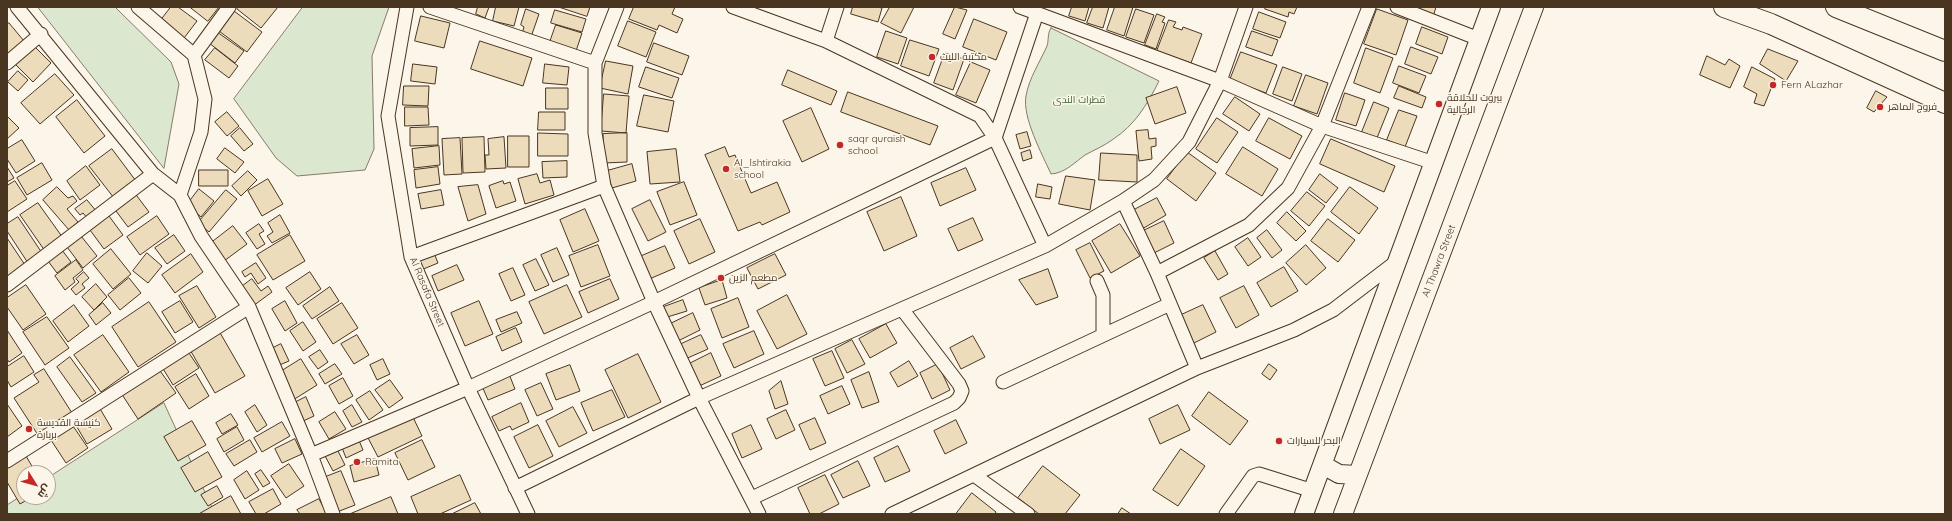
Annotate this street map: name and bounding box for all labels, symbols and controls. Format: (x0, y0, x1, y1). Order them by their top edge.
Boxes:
place label: مكتبة الليث (940, 51, 987, 63)
marker: مكتبة الليث (927, 52, 937, 62)
place label: Fern ALazhar (1781, 79, 1843, 91)
marker: Fern ALazhar (1768, 80, 1778, 90)
place label: بيروت للحلاقة الرجالية (1447, 92, 1502, 116)
park label: قطرات الندى (1053, 94, 1105, 106)
marker: بيروت للحلاقة الرجالية (1434, 99, 1444, 109)
place label: فروج الماهر (1888, 101, 1937, 113)
marker: فروج الماهر (1875, 102, 1885, 112)
place label: saqr quraish school (848, 133, 906, 156)
marker: saqr quraish school (835, 140, 845, 150)
place label: Al_Ishtirakia school (734, 157, 791, 180)
marker: Al_Ishtirakia school (721, 164, 731, 174)
street label: Al Thawra Street (1420, 223, 1458, 299)
street label: Al Rasafa Street (407, 255, 447, 329)
place label: مطعم الزين (729, 272, 777, 284)
marker: مطعم الزين (716, 273, 726, 283)
place label: كنيسة القديسة بربارة (37, 417, 100, 440)
marker: كنيسة القديسة بربارة (24, 424, 34, 434)
place label: البحر للسيارات (1287, 435, 1341, 447)
marker: البحر للسيارات (1274, 436, 1284, 446)
place label: Ramita (365, 456, 399, 468)
marker: Ramita (352, 457, 362, 467)
north arrow (16, 465, 56, 505)
text: ش (35, 482, 55, 501)

